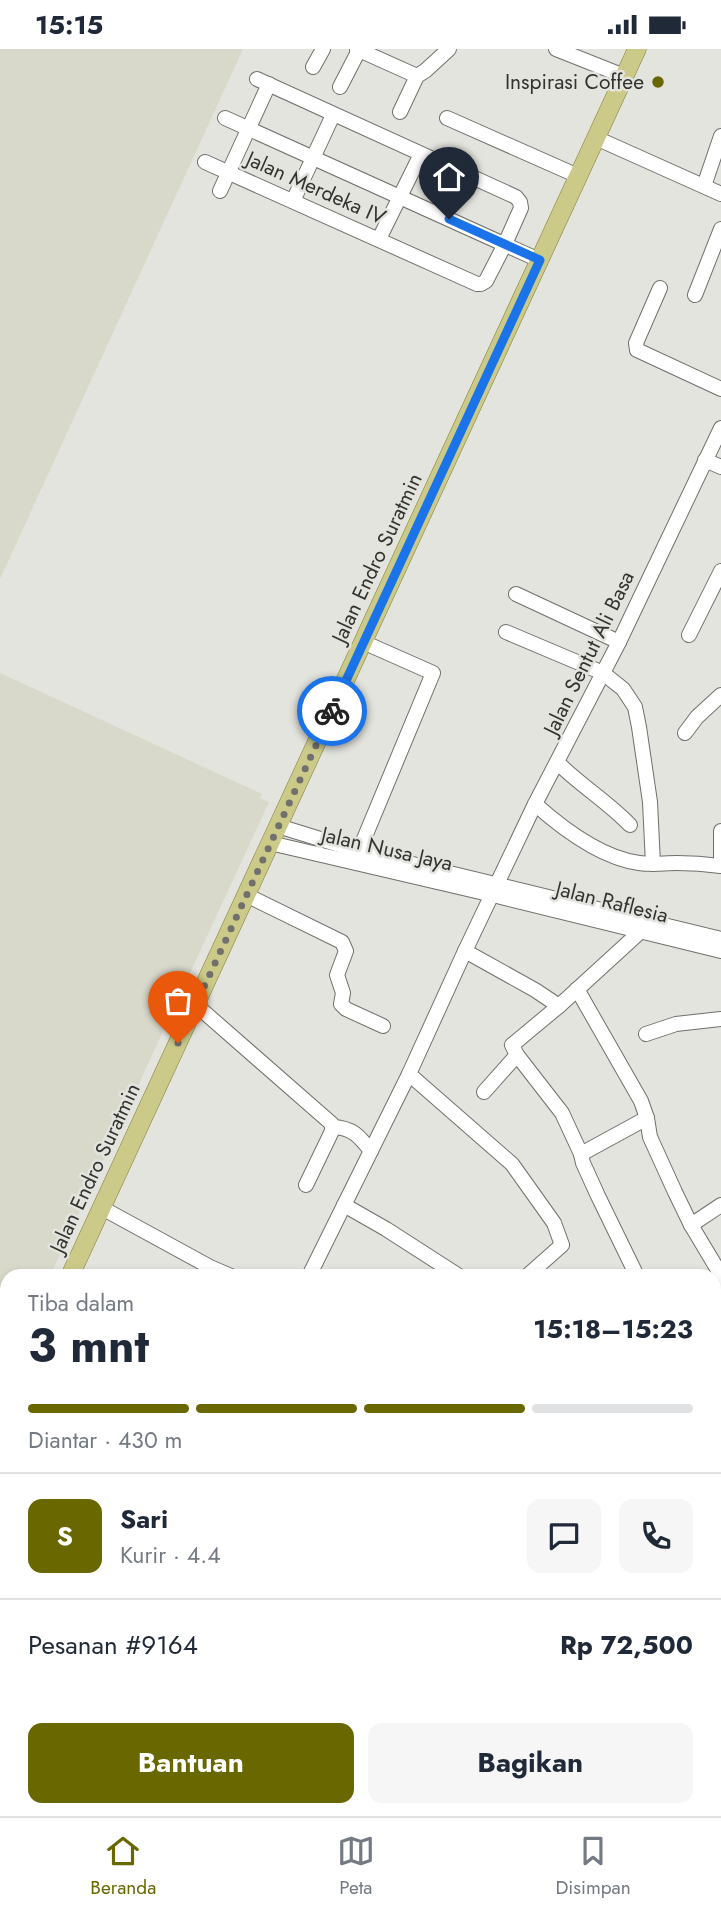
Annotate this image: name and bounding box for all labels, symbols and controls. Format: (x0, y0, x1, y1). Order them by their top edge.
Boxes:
text: 15:15 (35, 6, 103, 44)
place label: Inspirasi Coffee (505, 67, 644, 97)
marker: Inspirasi Coffee (650, 74, 666, 90)
street label: Jalan Merdeka IV (239, 143, 391, 232)
pin (419, 147, 479, 219)
icon: home (430, 158, 468, 196)
street label: Jalan Endro Suratmin (323, 468, 430, 651)
street label: Jalan Sentut Ali Basa (535, 566, 642, 743)
courier (297, 676, 367, 746)
icon: bike (313, 692, 351, 730)
street label: Jalan Nusa Jaya (315, 819, 456, 879)
street label: Jalan Raflesia (550, 873, 671, 930)
pin (148, 971, 208, 1043)
icon: bag (159, 982, 197, 1020)
street label: Jalan Endro Suratmin (41, 1078, 148, 1261)
text: Tiba dalam (28, 1286, 134, 1320)
text: 15:18–15:23 (533, 1310, 693, 1348)
text: 3 mnt (28, 1313, 149, 1379)
text: Diantar · 430 m (28, 1423, 183, 1457)
button: chat (527, 1499, 601, 1573)
button: phone (619, 1499, 693, 1573)
text: Sari (120, 1500, 168, 1538)
text: S (57, 1517, 73, 1555)
text: Kurir · 4.4 (120, 1538, 221, 1572)
text: Pesanan #9164 (28, 1626, 198, 1664)
text: Rp 72,500 (560, 1626, 693, 1664)
button: Bantuan (28, 1723, 354, 1803)
button: Bagikan (368, 1723, 693, 1803)
tab: Beranda (90, 1832, 156, 1901)
tab: Peta (337, 1832, 375, 1901)
tab: Disimpan (555, 1832, 631, 1901)

